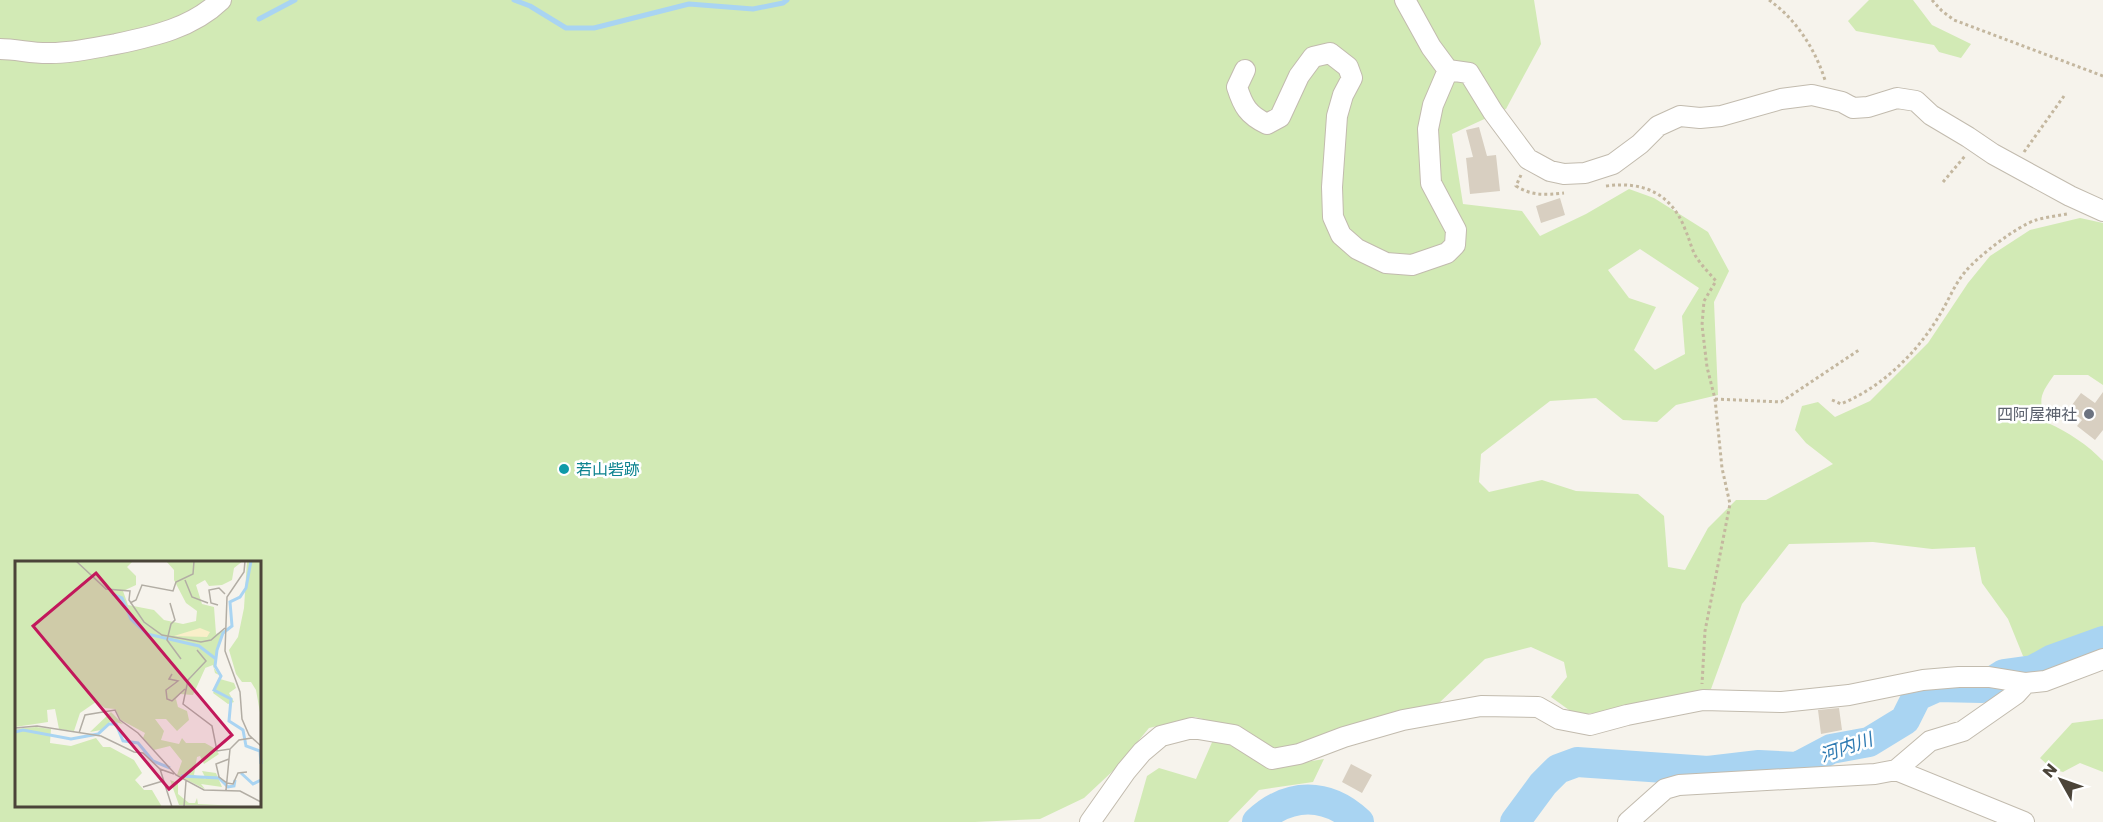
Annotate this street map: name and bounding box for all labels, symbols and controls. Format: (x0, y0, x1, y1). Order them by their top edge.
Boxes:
place label: 四阿屋神社 (1997, 403, 2077, 426)
marker: 四阿屋神社 (2082, 407, 2096, 421)
place label: 若山砦跡 (576, 458, 640, 481)
marker: 若山砦跡 (557, 462, 571, 476)
inset map (15, 561, 261, 807)
water label: 河内川 (1816, 726, 1877, 768)
north arrow (2031, 750, 2091, 810)
text: N (2037, 759, 2063, 783)

